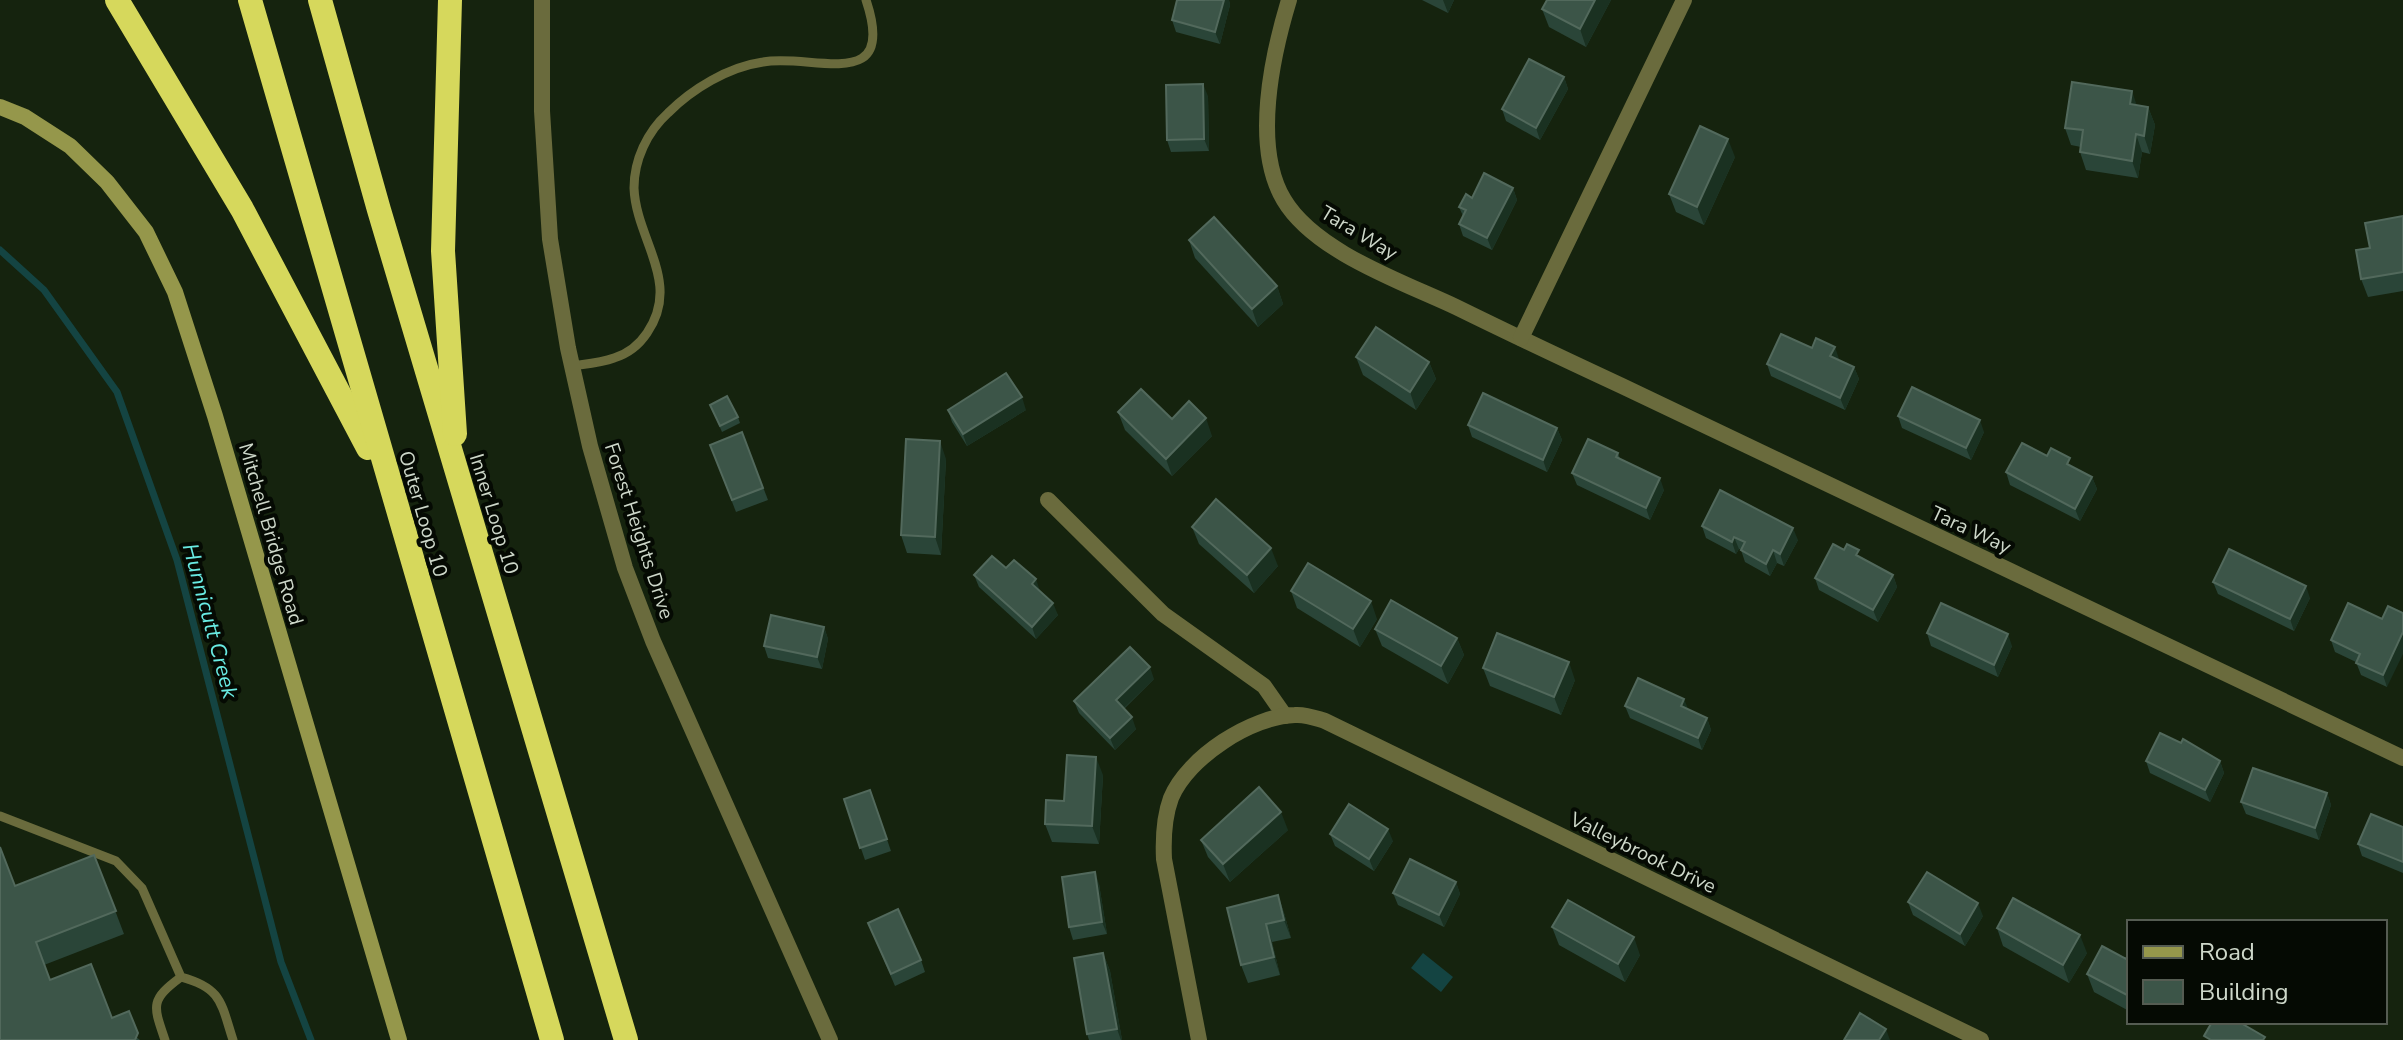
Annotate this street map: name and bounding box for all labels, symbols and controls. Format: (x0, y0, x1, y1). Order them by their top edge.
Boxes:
street label: Tara Way (1315, 199, 1403, 267)
street label: Forest Heights Drive (598, 439, 680, 623)
street label: Mitchell Bridge Road (232, 440, 310, 628)
street label: Outer Loop 10 (392, 448, 454, 580)
street label: Inner Loop 10 (463, 450, 525, 578)
street label: Tara Way (1927, 500, 2016, 561)
water label: Hunnicutt Creek (175, 540, 245, 703)
street label: Valleybrook Drive (1565, 806, 1720, 900)
legend (2127, 920, 2387, 1024)
text: Road (2199, 936, 2255, 968)
text: Building (2199, 976, 2289, 1008)

